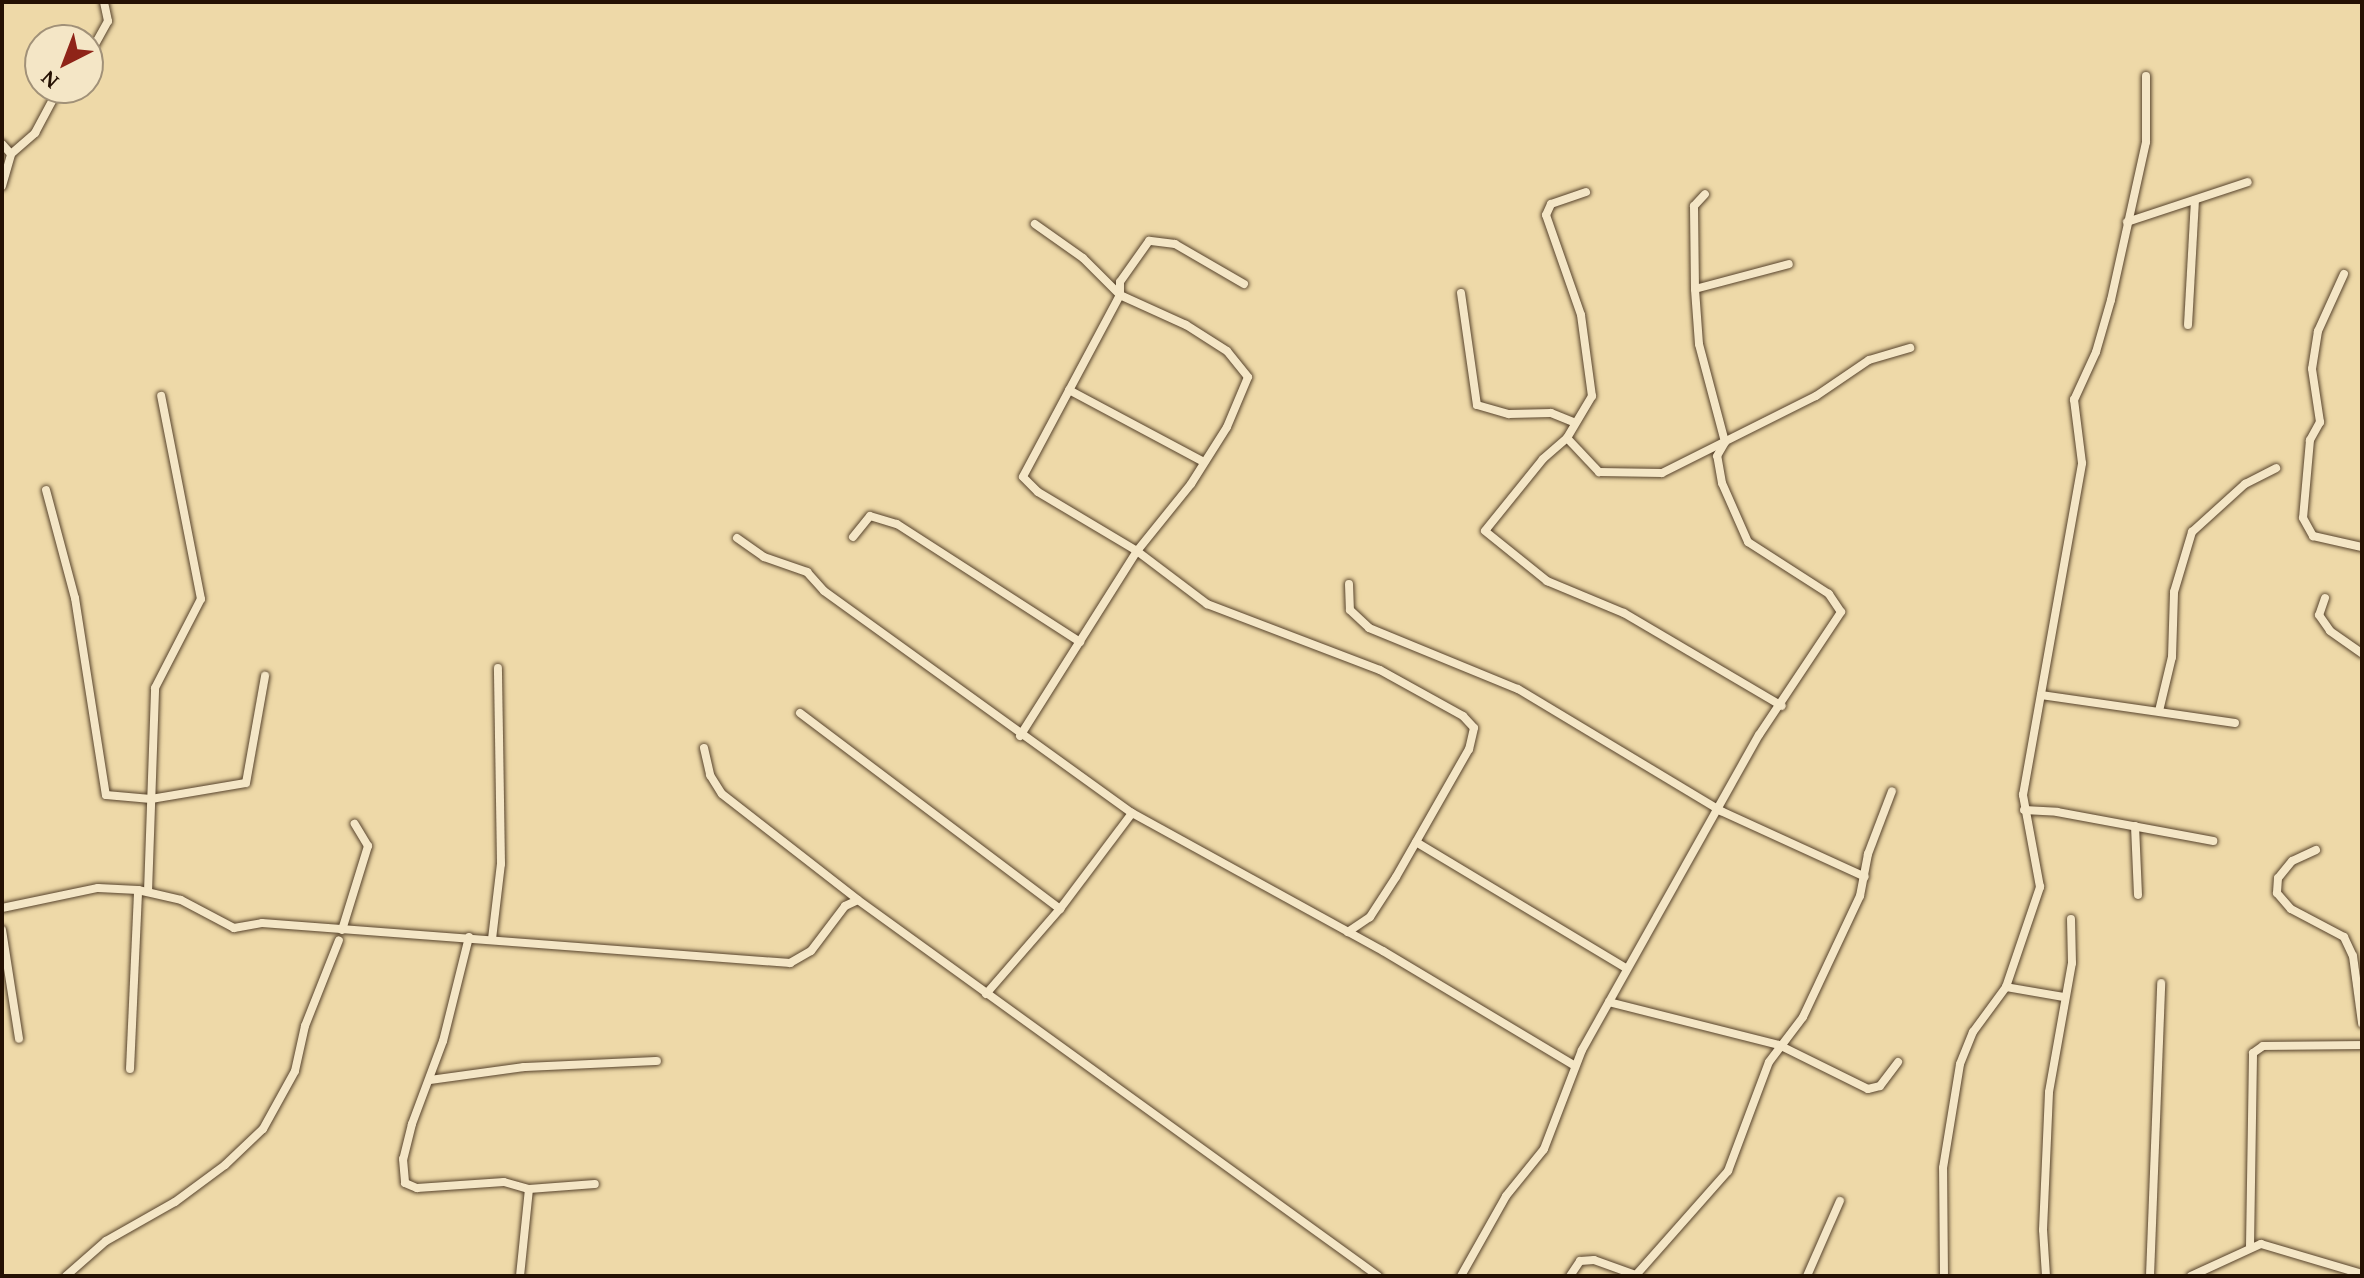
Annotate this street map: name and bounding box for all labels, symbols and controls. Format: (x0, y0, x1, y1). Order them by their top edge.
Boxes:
north arrow (24, 24, 104, 104)
text: N (33, 64, 65, 97)

